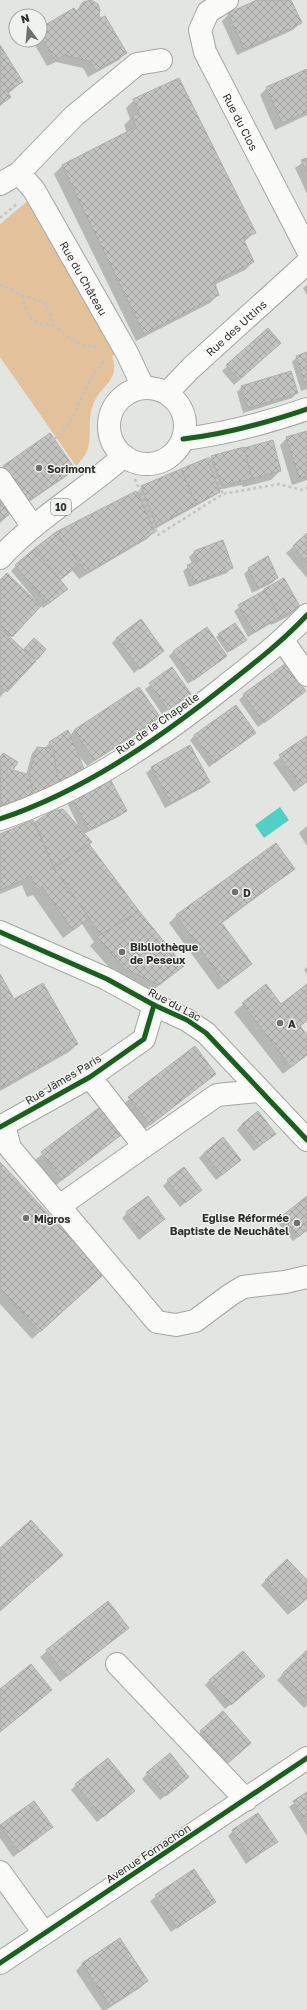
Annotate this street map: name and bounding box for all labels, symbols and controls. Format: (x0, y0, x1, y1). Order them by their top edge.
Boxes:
north arrow (8, 8, 48, 48)
text: N (19, 11, 31, 25)
street label: Rue du Clos (221, 91, 261, 152)
street label: Rue du Château (58, 239, 110, 317)
street label: Rue des Uttins (203, 297, 269, 358)
place label: Sorimont (47, 462, 96, 475)
marker: Sorimont (34, 463, 44, 473)
road number: 10 (51, 499, 71, 515)
street label: Rue de la Chapelle (113, 689, 201, 757)
place label: D (243, 886, 251, 899)
marker: D (230, 887, 240, 897)
place label: Bibliothèque de Peseux (130, 940, 199, 966)
marker: Bibliothèque de Peseux (117, 947, 127, 957)
street label: Rue du Lac (146, 985, 204, 1023)
place label: A (288, 1017, 296, 1030)
marker: A (275, 1018, 285, 1028)
street label: Rue Jämes Paris (23, 1051, 104, 1107)
place label: Eglise Réformée Baptiste de Neuchâtel (170, 1211, 290, 1237)
place label: Migros (34, 1212, 70, 1225)
marker: Migros (21, 1213, 31, 1223)
marker: Eglise Réformée Baptiste de Neuchâtel (292, 1218, 302, 1228)
street label: Avenue Fornachon (103, 1821, 193, 1885)

